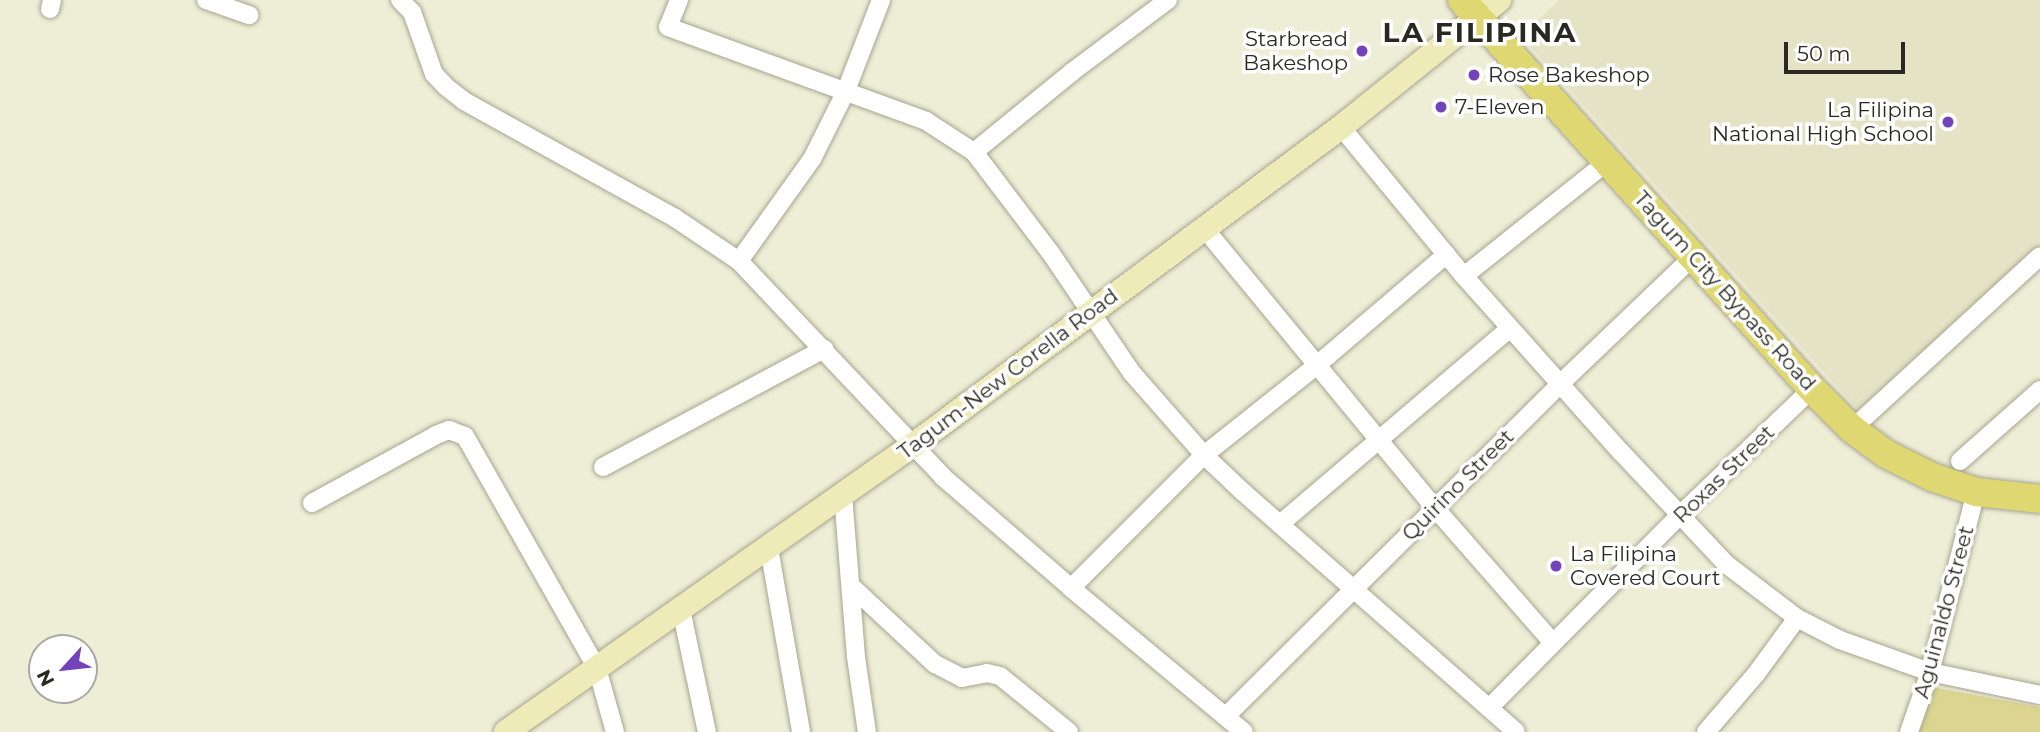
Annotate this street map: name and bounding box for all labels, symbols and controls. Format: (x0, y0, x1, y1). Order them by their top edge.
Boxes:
district label: LA FILIPINA (1384, 15, 1576, 49)
place label: Starbread Bakeshop (1243, 26, 1348, 76)
scale bar (1788, 28, 1909, 72)
text: 50 m (1797, 41, 1851, 66)
marker: Starbread Bakeshop (1354, 43, 1370, 59)
place label: Rose Bakeshop (1488, 62, 1650, 88)
marker: Rose Bakeshop (1466, 67, 1482, 83)
place label: 7-Eleven (1455, 94, 1544, 120)
place label: La Filipina National High School (1712, 97, 1934, 147)
marker: 7-Eleven (1433, 99, 1449, 115)
marker: La Filipina National High School (1940, 114, 1956, 130)
street label: Tagum City Bypass Road (1629, 186, 1821, 396)
street label: Tagum-New Corella Road (893, 283, 1123, 465)
street label: Roxas Street (1668, 420, 1780, 528)
street label: Quirino Street (1397, 424, 1519, 546)
street label: Aguinaldo Street (1909, 523, 1979, 701)
place label: La Filipina Covered Court (1570, 541, 1721, 591)
marker: La Filipina Covered Court (1548, 558, 1564, 574)
north arrow (28, 634, 98, 704)
text: N (32, 666, 59, 690)

